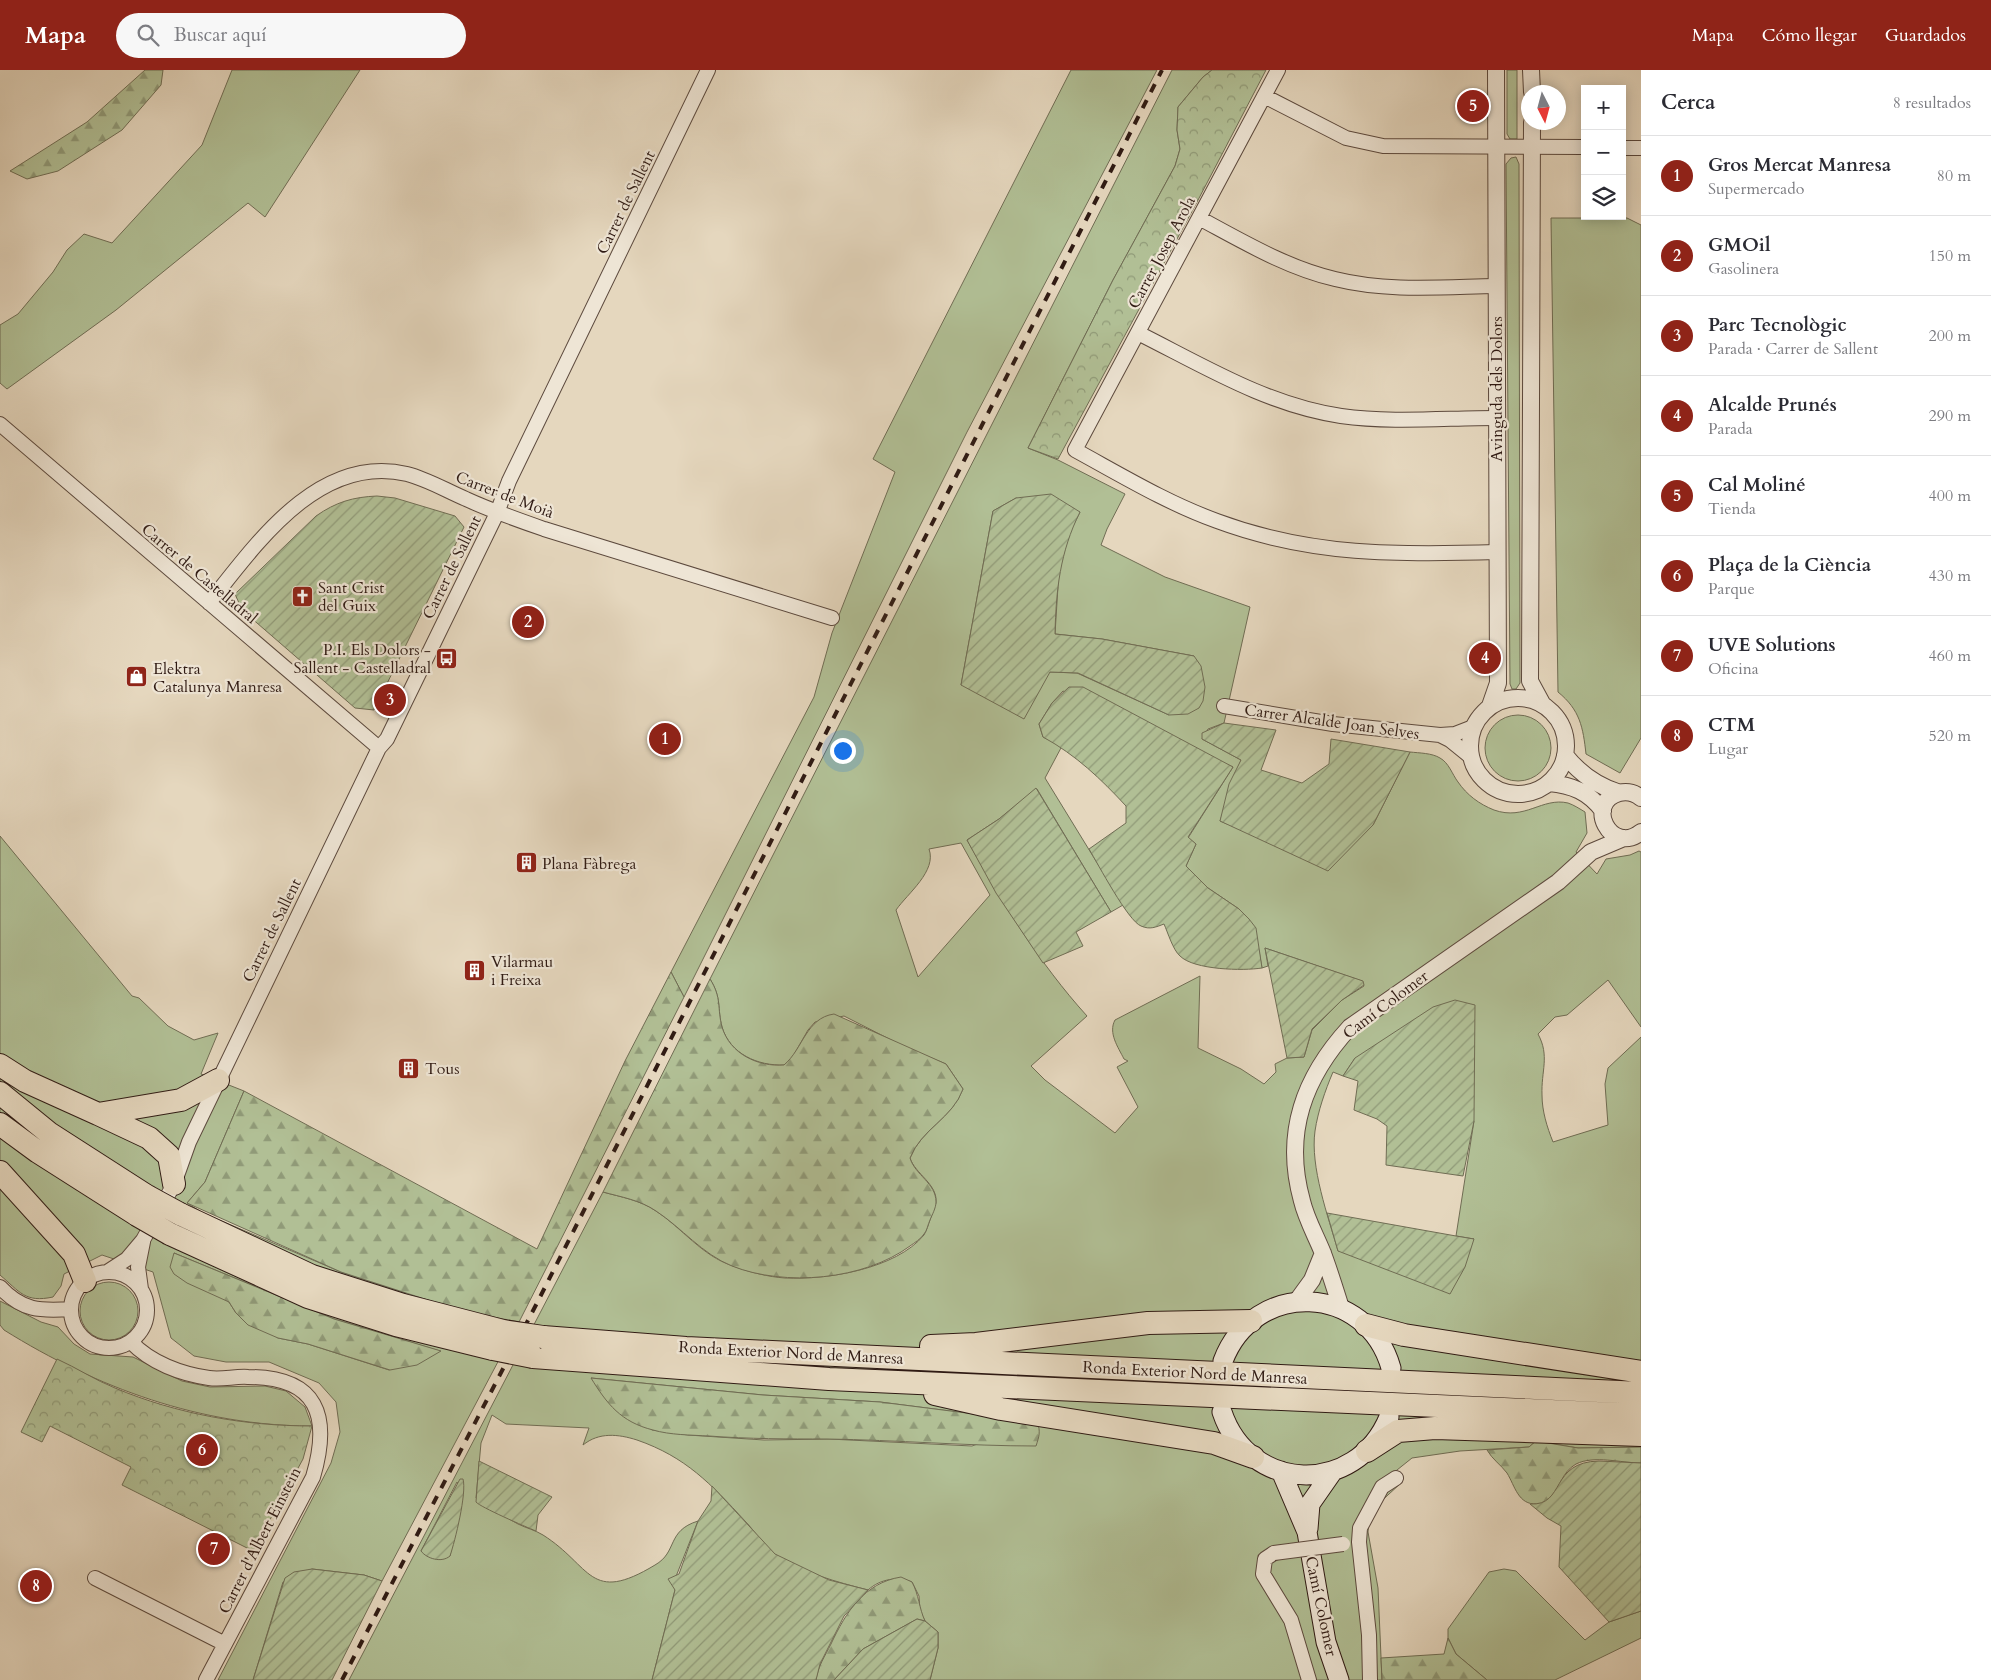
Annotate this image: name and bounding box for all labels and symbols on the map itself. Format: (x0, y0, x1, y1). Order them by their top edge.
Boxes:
north arrow (1521, 85, 1566, 130)
pin: 5 (1457, 87, 1489, 125)
street label: Carrer de Sallent (591, 147, 661, 258)
street label: Carrer Josep Arola (1123, 192, 1201, 313)
street label: Avinguda dels Dolors (1486, 316, 1508, 462)
street label: Carrer de Moià (452, 466, 557, 524)
street label: Carrer de Sallent (417, 512, 487, 623)
street label: Carrer de Castelladral (137, 519, 262, 629)
place label: Sant Crist del Guix (318, 577, 384, 617)
church icon: Sant Crist del Guix (290, 584, 314, 608)
pin: 2 (512, 603, 544, 641)
place label: P.I. Els Dolors - Sallent - Castelladral (294, 639, 431, 679)
pin: 4 (1469, 639, 1501, 677)
bus stop icon: P.I. Els Dolors - Sallent - Castelladral (435, 646, 459, 670)
place label: Elektra Catalunya Manresa (153, 658, 282, 698)
shop icon: Elektra Catalunya Manresa (125, 665, 149, 689)
pin: 3 (374, 681, 406, 719)
street label: Carrer Alcalde Joan Selves (1243, 699, 1421, 745)
pin: 1 (649, 720, 681, 758)
your location (830, 738, 856, 764)
building icon: Plana Fàbrega (514, 851, 538, 875)
place label: Plana Fàbrega (542, 853, 636, 875)
street label: Carrer de Sallent (237, 875, 307, 986)
place label: Vilarmau i Freixa (491, 951, 554, 991)
building icon: Vilarmau i Freixa (463, 958, 487, 982)
street label: Camí Colomer (1338, 965, 1433, 1044)
building icon: Tous (397, 1056, 421, 1080)
place label: Tous (425, 1058, 460, 1080)
street label: Ronda Exterior Nord de Manresa (678, 1336, 904, 1370)
street label: Ronda Exterior Nord de Manresa (1082, 1356, 1308, 1390)
pin: 6 (186, 1431, 218, 1469)
street label: Carrer d'Albert Einstein (213, 1463, 306, 1617)
pin: 7 (198, 1530, 230, 1568)
street label: Camí Colomer (1300, 1554, 1342, 1658)
pin: 8 (20, 1567, 52, 1605)

